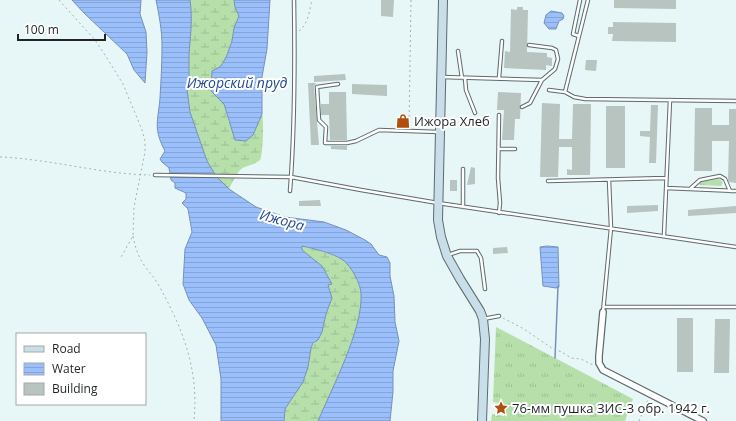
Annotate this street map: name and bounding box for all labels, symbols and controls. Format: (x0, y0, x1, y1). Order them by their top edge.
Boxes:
scale bar (18, 16, 105, 42)
text: 100 m (24, 21, 59, 38)
water label: Ижорский пруд (187, 73, 287, 92)
place label: Ижора Хлеб (414, 112, 490, 130)
shop icon: Ижора Хлеб (395, 113, 411, 129)
water label: Ижора (258, 204, 307, 235)
legend (16, 333, 146, 405)
text: Road (52, 340, 81, 357)
text: Water (52, 360, 86, 377)
text: Building (52, 380, 98, 397)
place label: 76-мм пушка ЗИС-3 обр. 1942 г. (512, 399, 710, 417)
place icon: 76-мм пушка ЗИС-3 обр. 1942 г. (493, 400, 509, 416)

